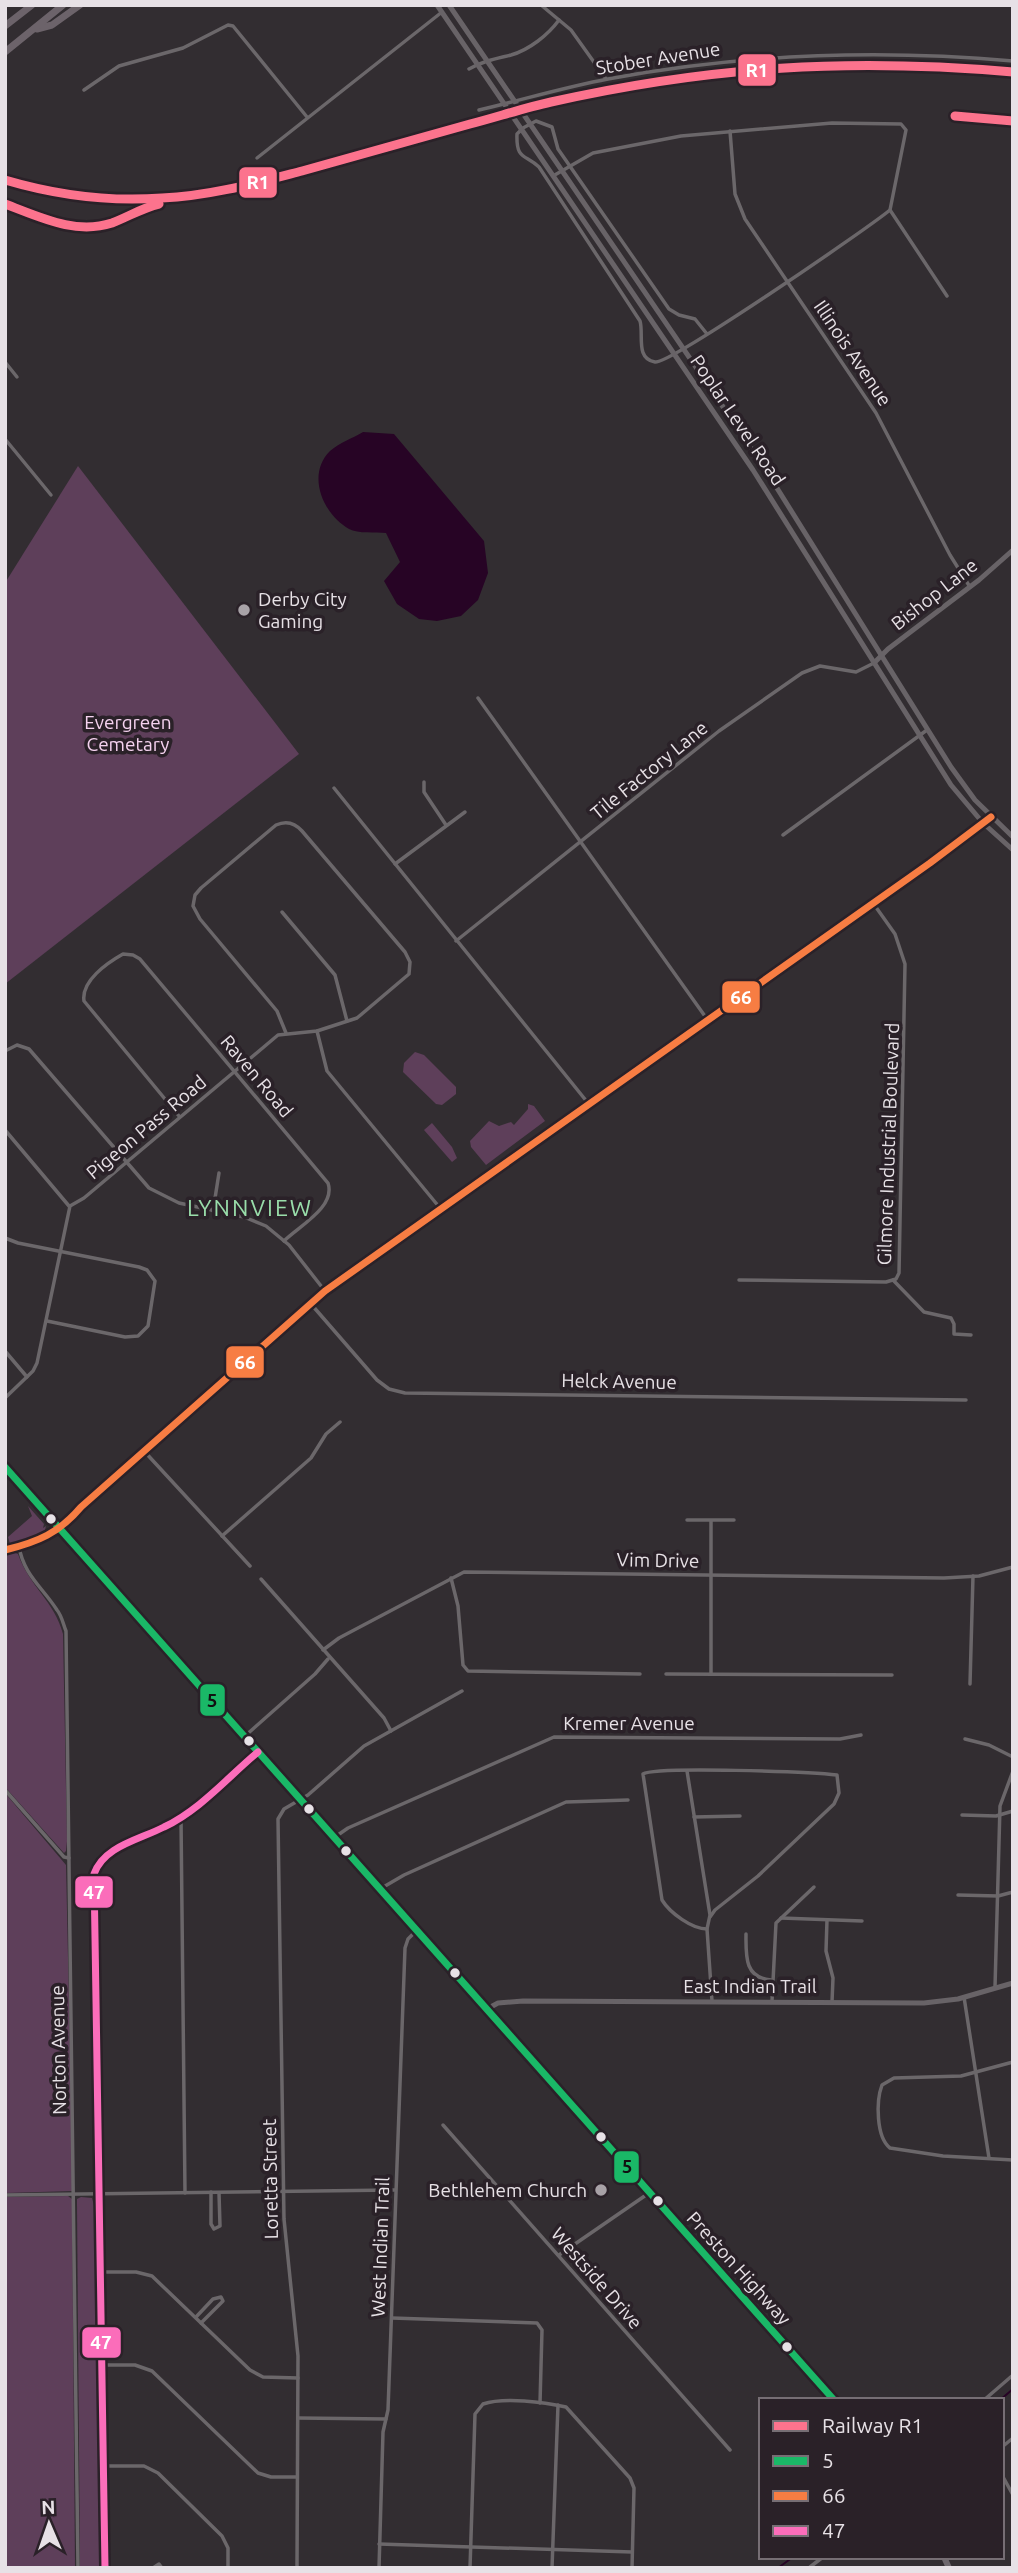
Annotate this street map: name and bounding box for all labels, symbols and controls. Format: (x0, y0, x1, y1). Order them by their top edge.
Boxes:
street label: Stober Avenue (594, 37, 722, 79)
line badge: R1 (737, 53, 777, 87)
text: R1 (745, 59, 769, 81)
line badge: R1 (238, 166, 278, 199)
text: R1 (246, 171, 270, 193)
street label: Illinois Avenue (810, 296, 896, 410)
street label: Poplar Level Road (686, 351, 790, 489)
street label: Bishop Lane (887, 554, 981, 634)
place label: Derby City Gaming (258, 588, 347, 632)
marker: Derby City Gaming (236, 602, 252, 618)
park label: Evergreen Cemetary (84, 711, 172, 755)
street label: Tile Factory Lane (586, 716, 712, 824)
line badge: 66 (721, 980, 761, 1014)
text: 66 (730, 986, 752, 1008)
street label: Gilmore Industrial Boulevard (873, 1022, 903, 1266)
street label: Raven Road (216, 1031, 298, 1121)
street label: Pigeon Pass Road (82, 1071, 210, 1183)
district label: LYNNVIEW (187, 1195, 313, 1220)
line badge: 66 (225, 1345, 265, 1379)
text: 66 (234, 1351, 256, 1373)
street label: Helck Avenue (561, 1369, 677, 1393)
unlabelled marker (44, 1512, 58, 1526)
street label: Vim Drive (616, 1548, 700, 1572)
line badge: 5 (199, 1683, 226, 1717)
text: 5 (207, 1689, 217, 1711)
street label: Kremer Avenue (563, 1712, 695, 1734)
unlabelled marker (242, 1734, 256, 1748)
unlabelled marker (302, 1802, 316, 1816)
unlabelled marker (339, 1844, 353, 1858)
line badge: 47 (74, 1875, 114, 1909)
text: 47 (83, 1881, 105, 1903)
unlabelled marker (448, 1966, 462, 1980)
street label: East Indian Trail (683, 1975, 817, 1997)
street label: Norton Avenue (46, 1985, 70, 2115)
street label: Loretta Street (258, 2118, 282, 2239)
unlabelled marker (594, 2130, 608, 2144)
line badge: 5 (613, 2150, 640, 2184)
text: 5 (622, 2155, 632, 2177)
street label: West Indian Trail (367, 2176, 393, 2318)
place label: Bethlehem Church (428, 2179, 587, 2201)
marker: Bethlehem Church (593, 2182, 609, 2198)
unlabelled marker (651, 2194, 665, 2208)
street label: Preston Highway (683, 2207, 795, 2329)
street label: Westside Drive (547, 2223, 647, 2333)
line badge: 47 (81, 2326, 122, 2359)
text: 47 (90, 2331, 112, 2353)
unlabelled marker (780, 2340, 794, 2354)
legend (759, 2398, 1004, 2559)
text: Railway R1 (822, 2413, 923, 2437)
text: 5 (822, 2448, 834, 2472)
text: 66 (822, 2483, 846, 2507)
north arrow (14, 2489, 84, 2559)
text: N (41, 2496, 56, 2518)
text: 47 (822, 2518, 846, 2542)

